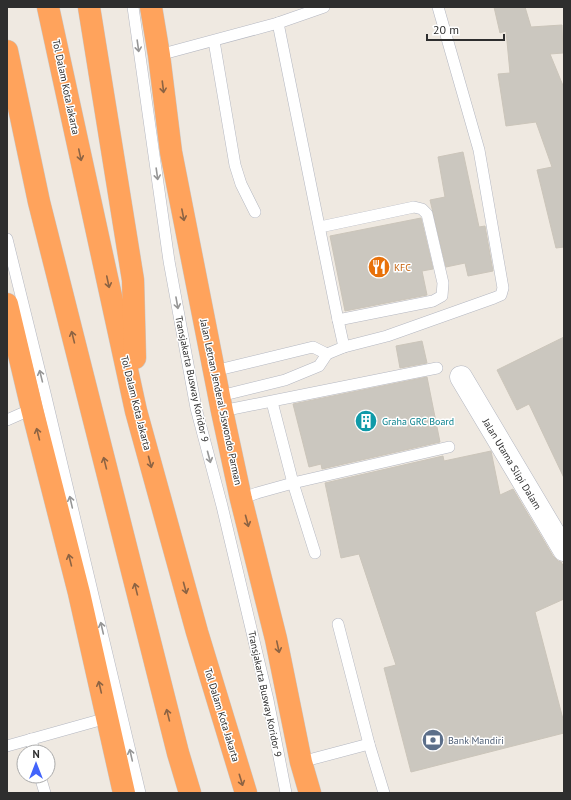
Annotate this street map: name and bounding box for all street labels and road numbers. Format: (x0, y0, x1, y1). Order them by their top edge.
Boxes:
street label: Tol Dalam Kota Jakarta (50, 38, 82, 136)
street label: Transjakarta Busway Koridor 9 (172, 315, 212, 443)
street label: Jalan Letnan Jenderal Siswondo Parman (197, 317, 245, 486)
street label: Tol Dalam Kota Jakarta (118, 354, 154, 452)
street label: Jalan Utama Slipi Dalam (479, 415, 544, 512)
street label: Transjakarta Busway Koridor 9 (245, 630, 285, 758)
street label: Tol Dalam Kota Jakarta (202, 667, 242, 763)

